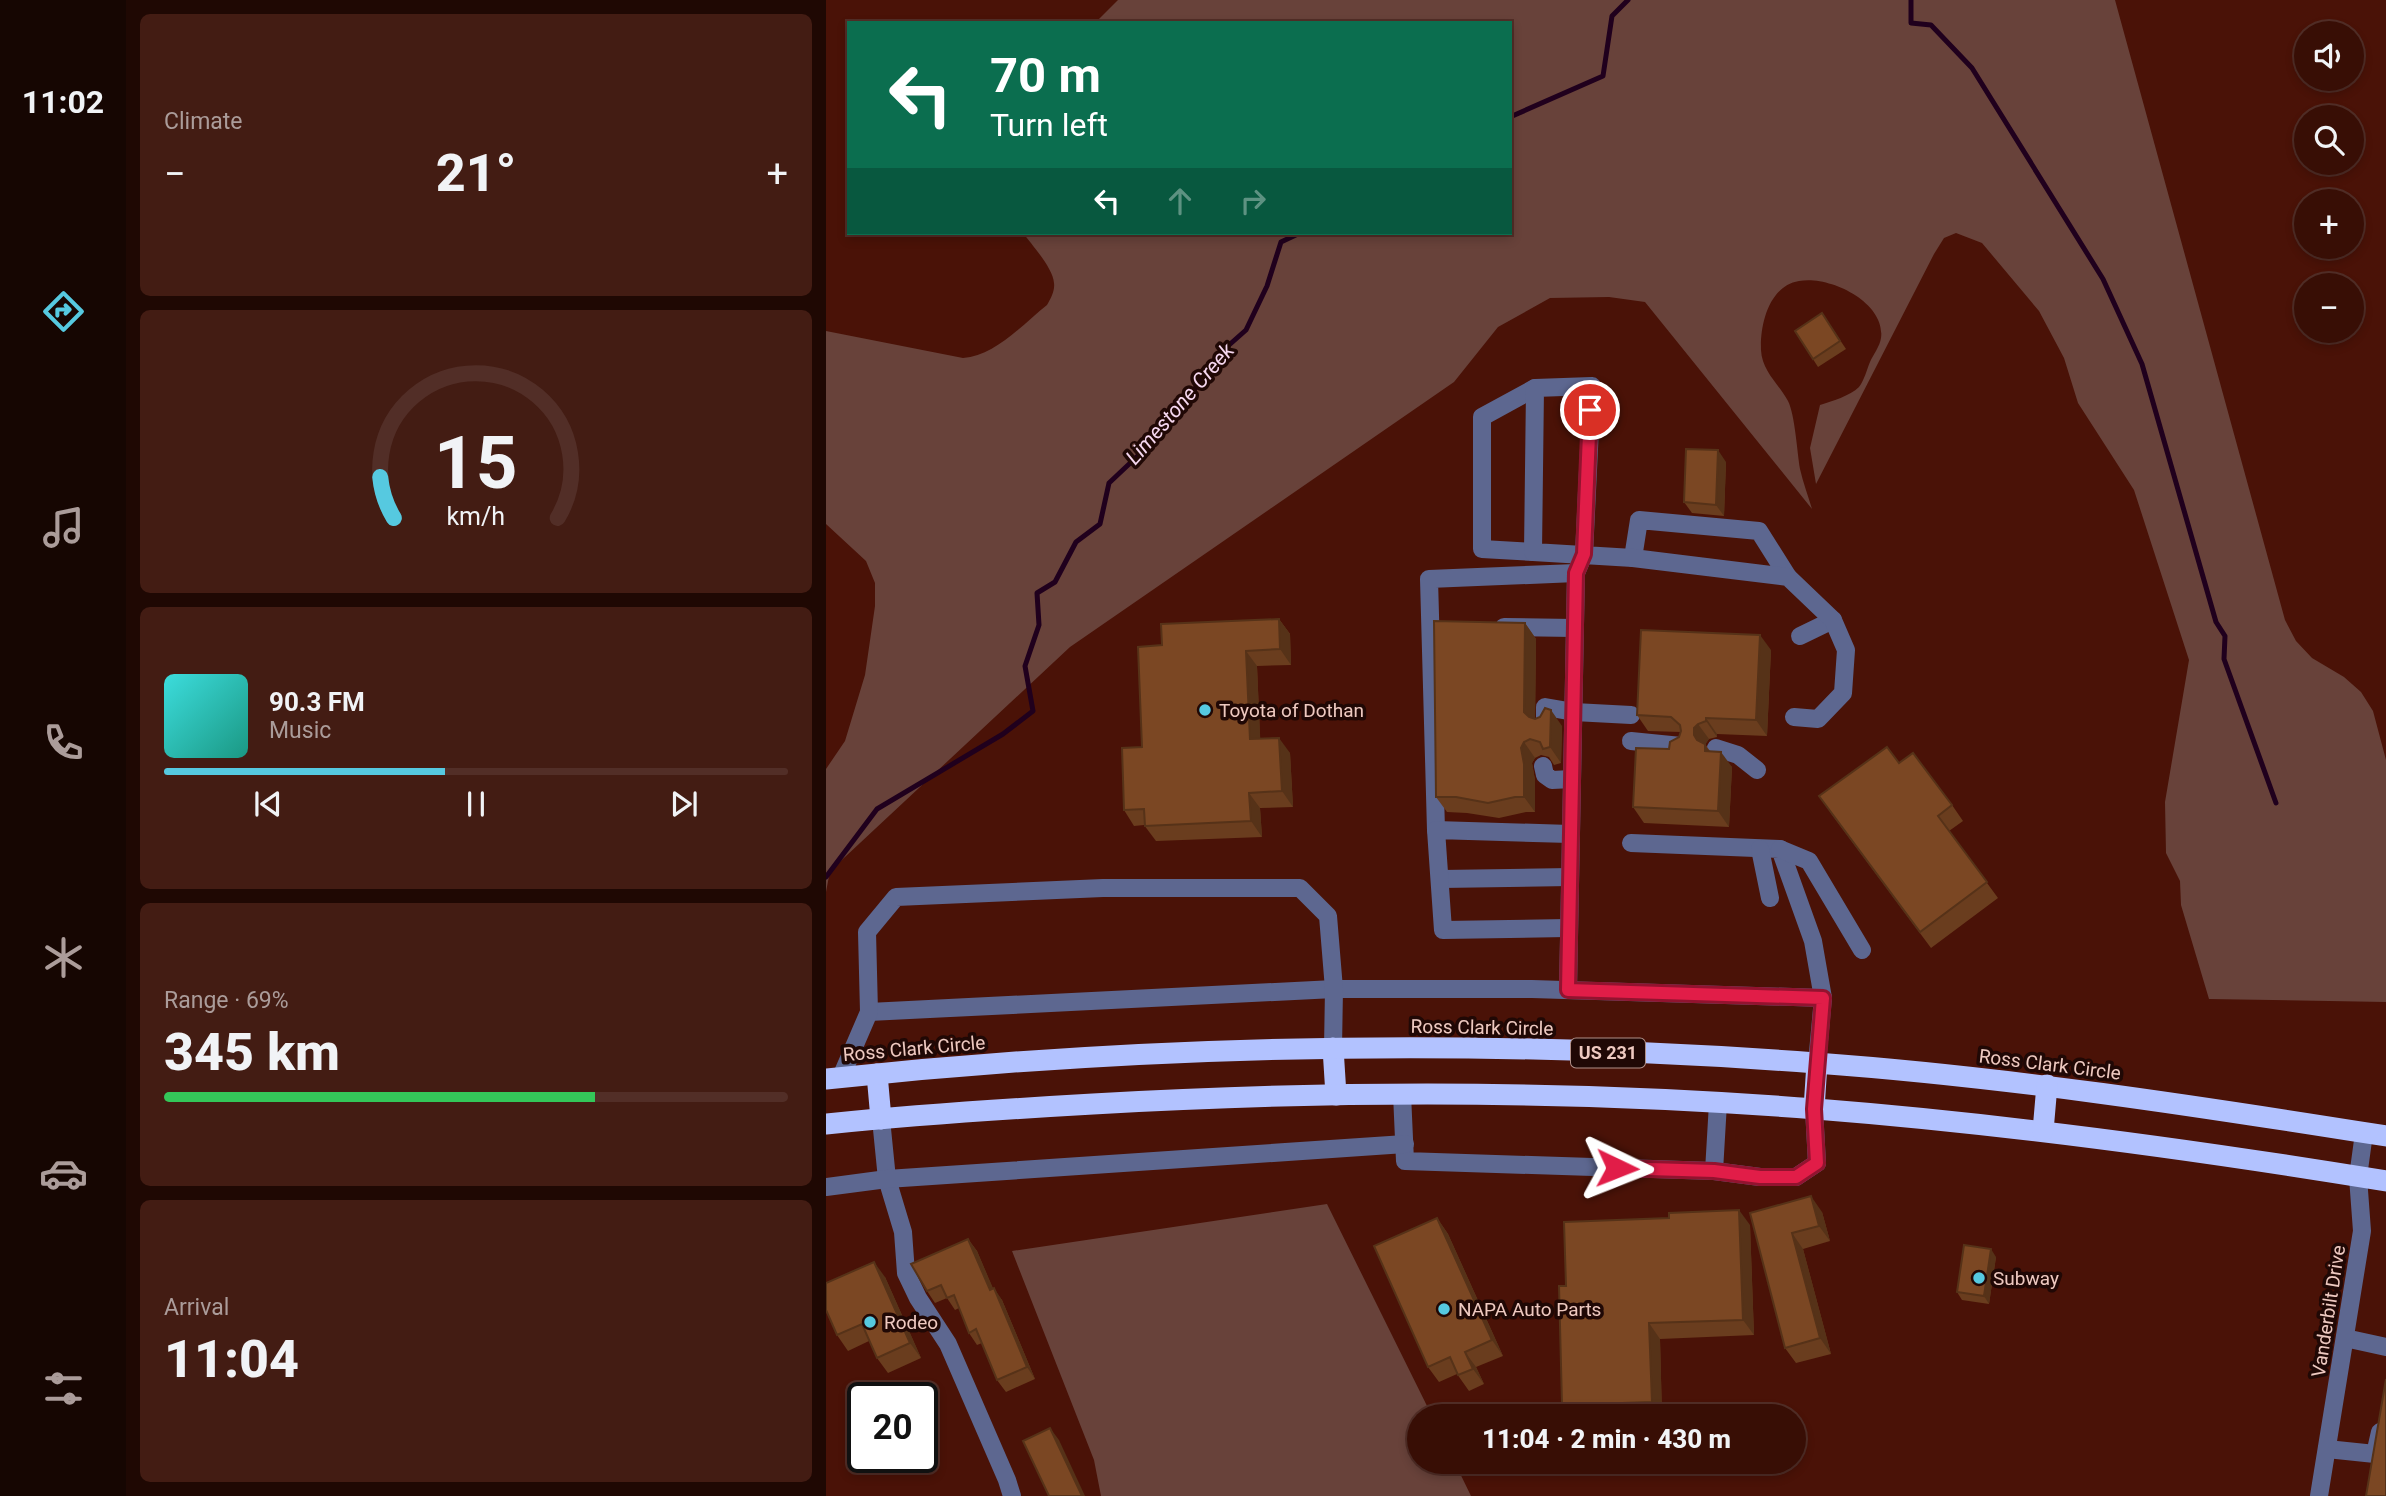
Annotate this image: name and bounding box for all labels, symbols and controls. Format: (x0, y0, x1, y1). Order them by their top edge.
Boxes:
map controls (2294, 21, 2364, 343)
button: sound (2294, 21, 2364, 91)
text: 70 m (990, 47, 1101, 104)
icon: left (875, 49, 966, 140)
text: 11:02 (22, 83, 104, 121)
button: search (2294, 105, 2364, 175)
text: Turn left (990, 106, 1108, 144)
text: Climate (164, 108, 243, 135)
text: 21° (436, 143, 516, 204)
text: − (164, 152, 186, 196)
text: + (766, 152, 788, 196)
icon: left (1088, 182, 1126, 220)
icon: ahead (1161, 182, 1199, 220)
icon: right (1234, 182, 1272, 220)
button: + (2294, 189, 2364, 259)
button: − (2294, 273, 2364, 343)
icon: directions (39, 287, 88, 336)
water label: Limestone Creek (1121, 338, 1239, 469)
pin (1560, 380, 1620, 440)
icon: arrive (1571, 391, 1609, 429)
text: 15 (434, 420, 518, 506)
text: km/h (447, 501, 505, 530)
icon: music (39, 503, 88, 552)
text: 90.3 FM (269, 687, 365, 717)
place label: Toyota of Dothan (1219, 699, 1364, 722)
marker: Toyota of Dothan (1197, 702, 1213, 718)
text: Music (269, 717, 331, 744)
icon: phone (39, 718, 88, 767)
icon: previous (249, 785, 287, 823)
icon: pause (457, 785, 495, 823)
icon: next (665, 785, 703, 823)
icon: climate (39, 933, 88, 982)
text: Range · 69% (164, 987, 289, 1014)
street label: Ross Clark Circle (1410, 1015, 1554, 1040)
text: 345 km (164, 1022, 340, 1083)
street label: Ross Clark Circle (842, 1031, 986, 1066)
road number: US 231 (1571, 1038, 1645, 1068)
street label: Ross Clark Circle (1978, 1044, 2122, 1085)
position arrow (1580, 1131, 1654, 1205)
icon: car (39, 1149, 88, 1198)
street label: Vanderbilt Drive (2307, 1243, 2350, 1379)
place label: Subway (1993, 1267, 2059, 1290)
marker: Subway (1971, 1270, 1987, 1286)
text: Arrival (164, 1294, 229, 1321)
place label: NAPA Auto Parts (1458, 1298, 1601, 1321)
marker: NAPA Auto Parts (1436, 1301, 1452, 1317)
place label: Rodeo (884, 1311, 938, 1334)
marker: Rodeo (862, 1314, 878, 1330)
text: 11:04 (164, 1329, 299, 1390)
icon: filters (39, 1364, 88, 1413)
speed limit sign: 20 (847, 1382, 938, 1473)
text: 11:04 · 2 min · 430 m (1482, 1424, 1731, 1454)

